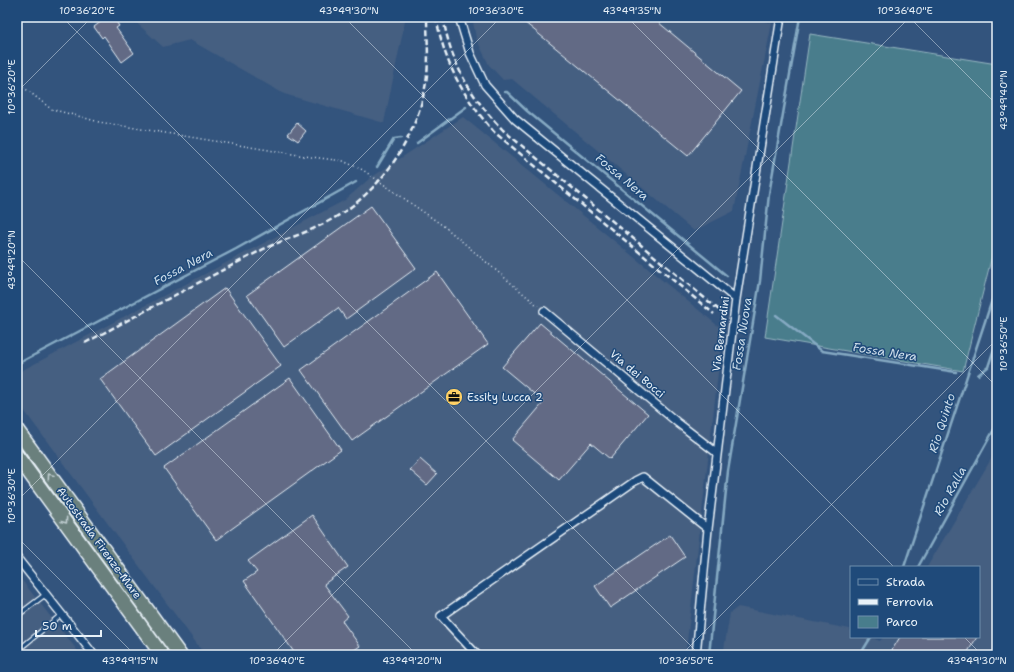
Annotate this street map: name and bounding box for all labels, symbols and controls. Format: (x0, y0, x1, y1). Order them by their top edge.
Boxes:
text: 10°36'20"E (59, 4, 115, 17)
text: 43°49'30"N (319, 4, 379, 17)
text: 10°36'30"E (468, 4, 524, 17)
text: 43°49'35"N (603, 4, 661, 17)
text: 10°36'40"E (877, 4, 933, 17)
text: 10°36'20"E (5, 59, 18, 115)
text: 43°49'40"N (997, 70, 1010, 130)
water label: Fossa Nera (592, 150, 652, 204)
text: 43°49'20"N (5, 230, 18, 290)
water label: Fossa Nera (151, 245, 215, 289)
street label: Via Bernardini (709, 295, 733, 373)
water label: Fossa Nuova (728, 296, 756, 372)
text: 10°36'50"E (997, 316, 1010, 372)
water label: Fossa Nera (852, 339, 918, 365)
street label: Via dei Bocci (606, 347, 668, 401)
office icon: Essity Lucca 2 (444, 387, 464, 407)
place label: Essity Lucca 2 (467, 390, 543, 405)
water label: Rio Quinto (925, 391, 959, 455)
water label: Rio Ralla (930, 464, 970, 518)
text: 10°36'30"E (5, 468, 18, 524)
one-way arrow (48, 474, 55, 481)
street label: Autostrada Firenze-Mare (53, 484, 145, 602)
one-way arrow (60, 517, 68, 524)
legend (850, 566, 980, 638)
text: Strada (886, 574, 926, 590)
text: Ferrovia (886, 594, 934, 610)
scale bar (36, 612, 101, 638)
text: Parco (886, 614, 918, 630)
text: 50 m (42, 618, 72, 634)
text: 43°49'15"N (102, 654, 158, 667)
text: 10°36'40"E (249, 654, 305, 667)
text: 43°49'20"N (382, 654, 442, 667)
text: 10°36'50"E (658, 654, 714, 667)
text: 43°49'30"N (947, 654, 1007, 667)

